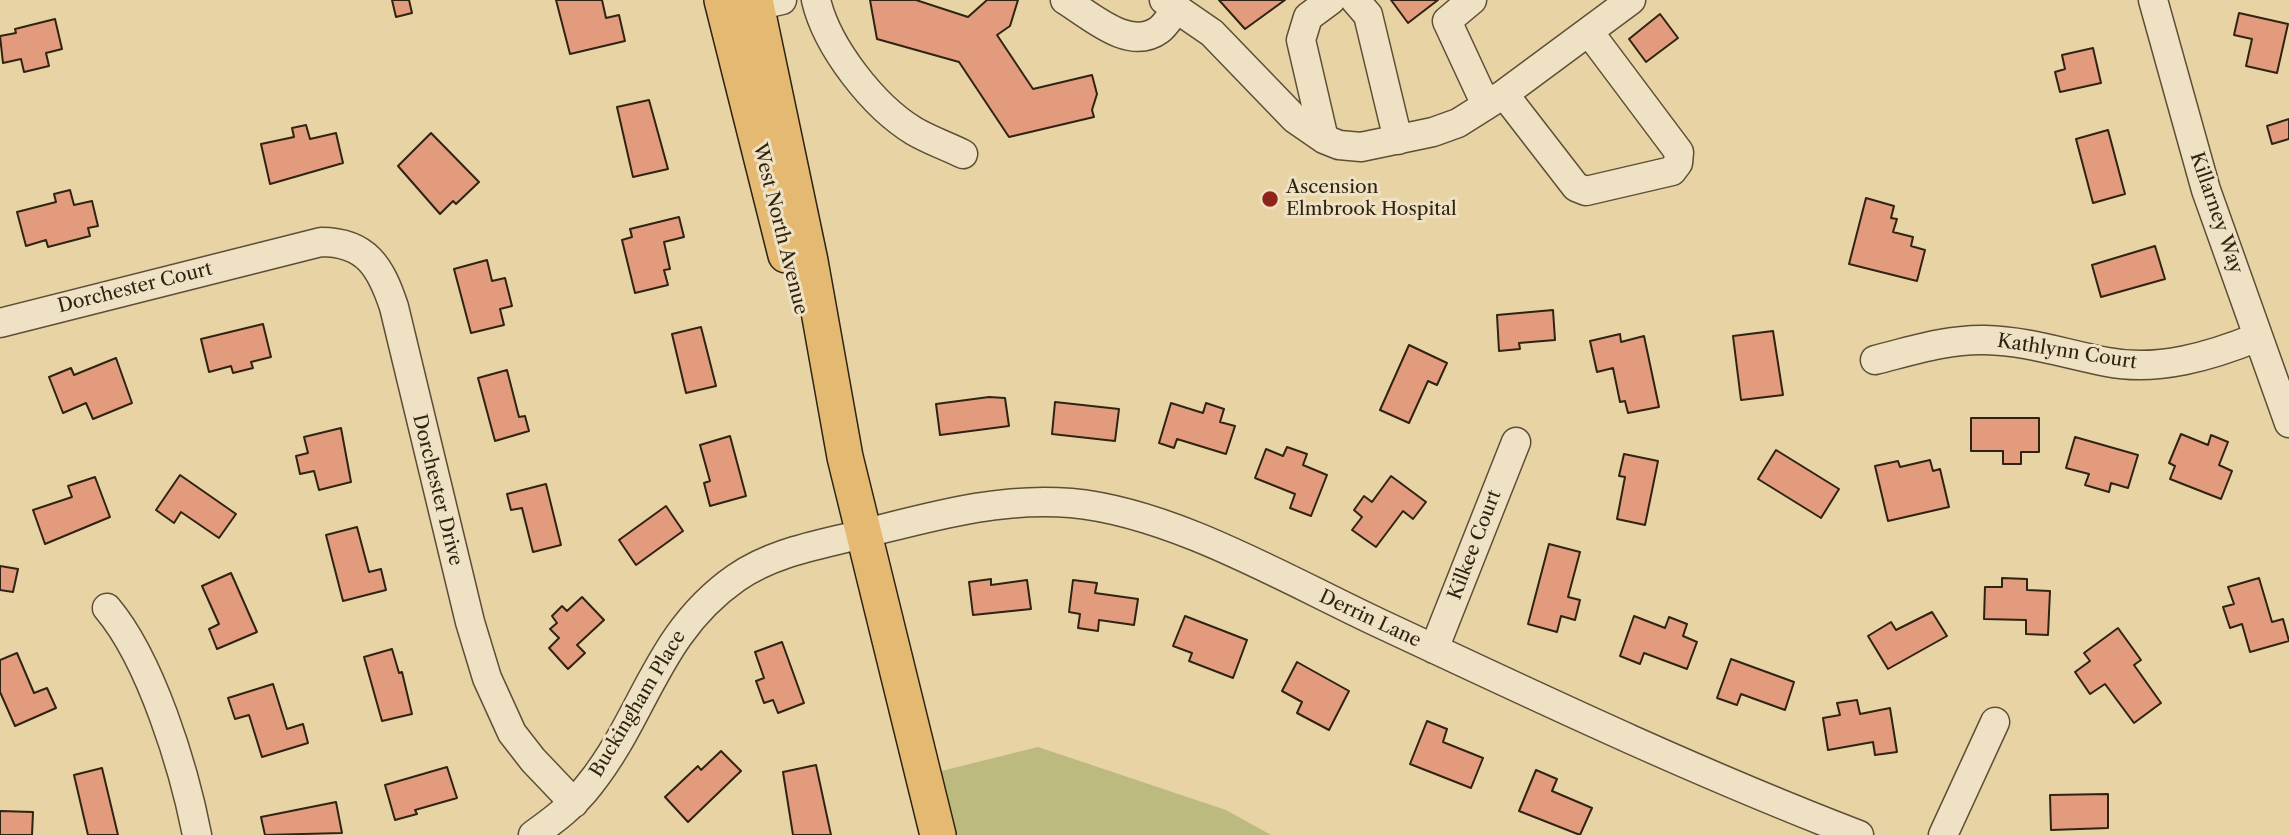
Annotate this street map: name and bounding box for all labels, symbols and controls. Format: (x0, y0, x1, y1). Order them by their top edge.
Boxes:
street label: West North Avenue (748, 141, 812, 317)
street label: Killarney Way (2185, 149, 2247, 277)
place label: Ascension Elmbrook Hospital (1286, 177, 1457, 221)
marker: Ascension Elmbrook Hospital (1260, 189, 1280, 209)
street label: Dorchester Court (55, 258, 215, 318)
street label: Kathlynn Court (1996, 330, 2138, 374)
street label: Dorchester Drive (407, 412, 467, 568)
street label: Kilkee Court (1444, 487, 1506, 603)
street label: Derrin Lane (1315, 585, 1425, 653)
street label: Buckingham Place (585, 626, 691, 782)

